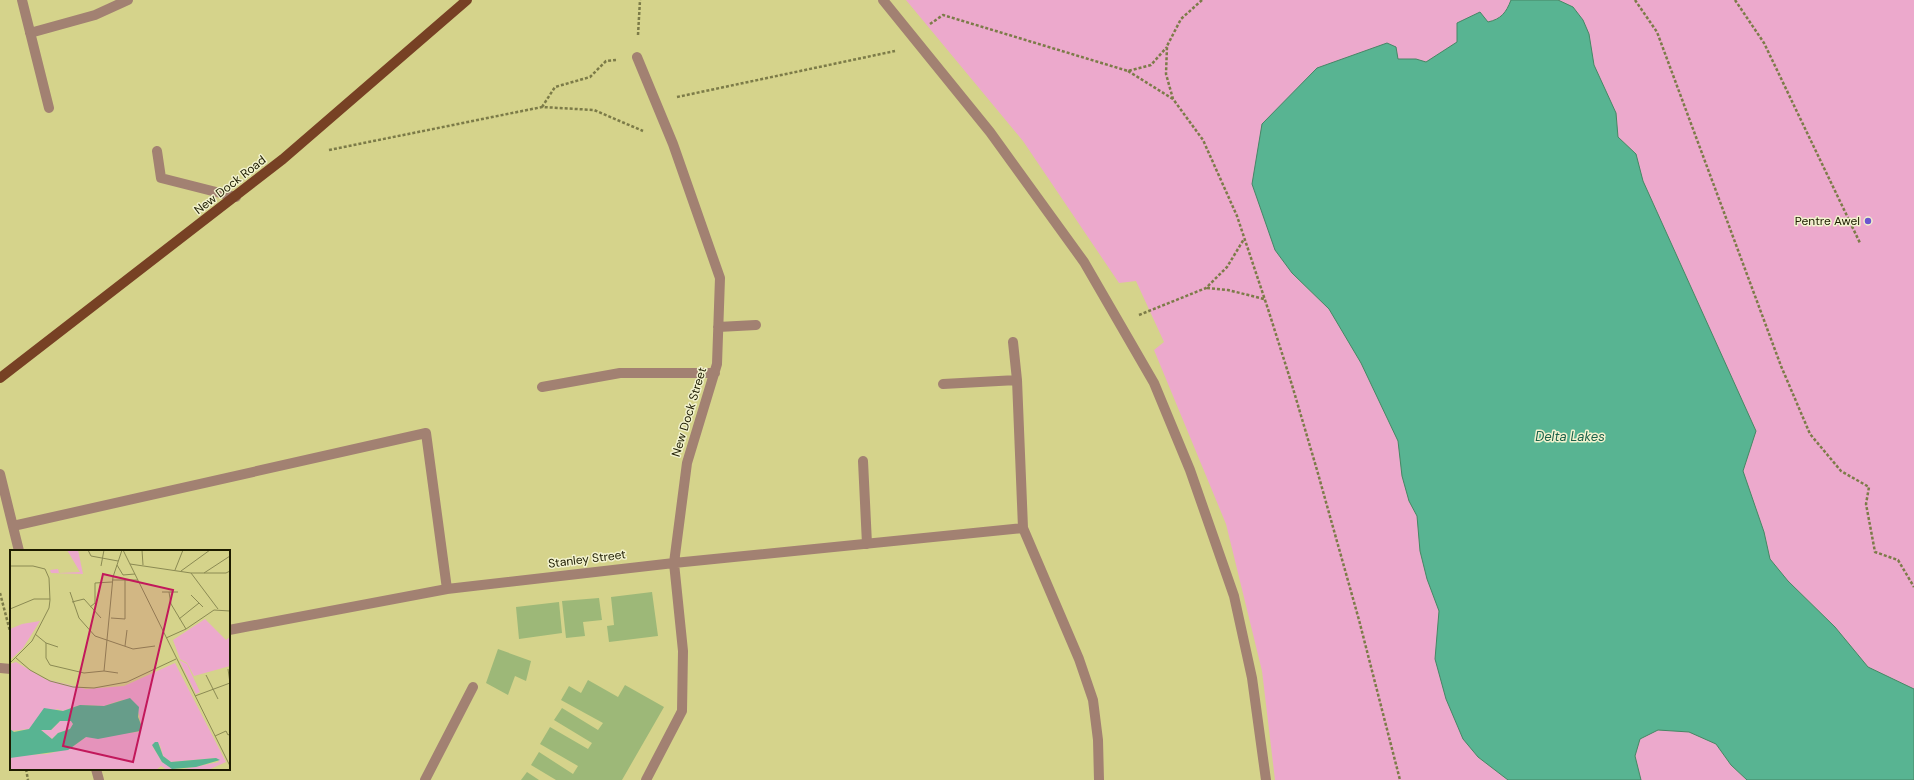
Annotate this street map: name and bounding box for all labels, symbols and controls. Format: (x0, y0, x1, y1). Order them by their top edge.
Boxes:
street label: New Dock Road (191, 152, 269, 218)
place label: Pentre Awel (1795, 213, 1860, 229)
marker: Pentre Awel (1863, 216, 1873, 226)
street label: New Dock Street (668, 365, 710, 459)
water label: Delta Lakes (1535, 428, 1605, 445)
street label: Stanley Street (547, 546, 627, 572)
inset map (10, 550, 230, 770)

